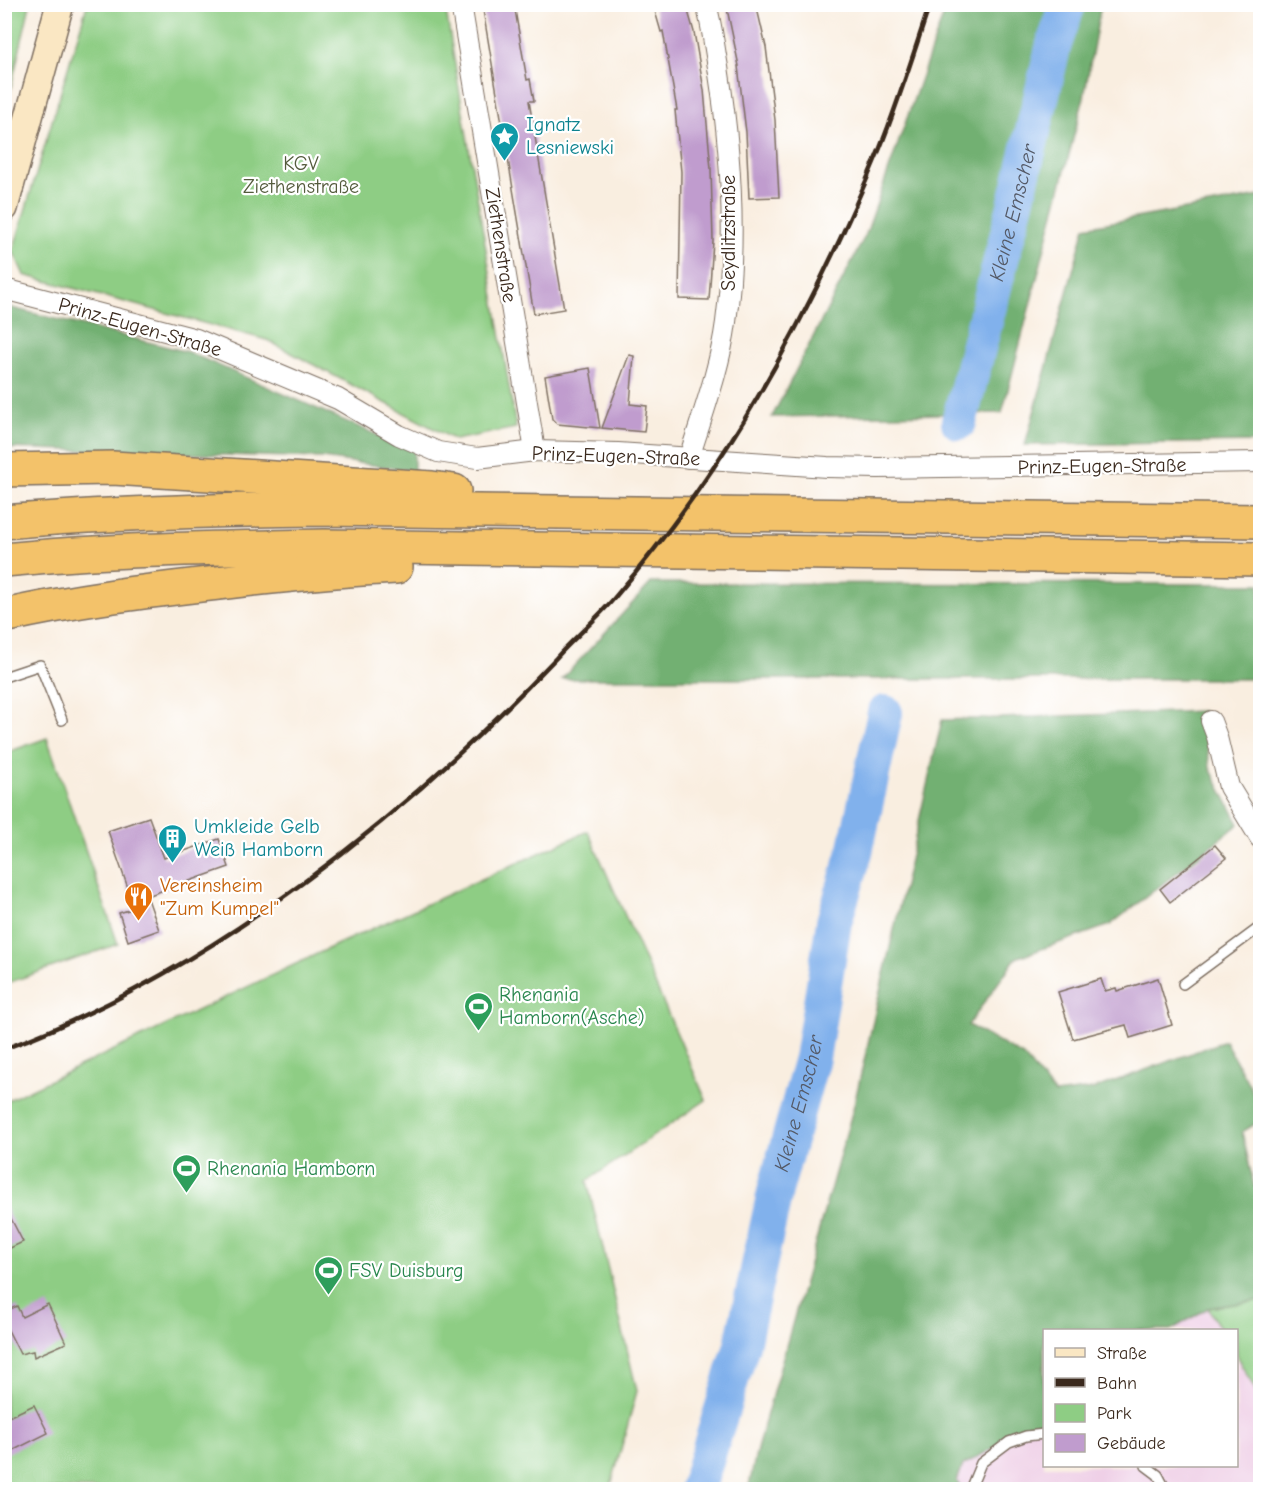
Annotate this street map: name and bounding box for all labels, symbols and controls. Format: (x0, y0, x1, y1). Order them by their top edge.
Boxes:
place label: Ignatz Lesniewski (526, 113, 614, 159)
place icon: Ignatz Lesniewski (489, 120, 521, 162)
water label: Kleine Emscher (984, 140, 1042, 284)
park label: KGV Ziethenstraße (243, 152, 359, 198)
street label: Seydlitzstraße (717, 175, 740, 291)
street label: Ziethenstraße (481, 186, 521, 304)
street label: Prinz-Eugen-Straße (56, 293, 224, 361)
street label: Prinz-Eugen-Straße (531, 442, 701, 470)
street label: Prinz-Eugen-Straße (1017, 453, 1187, 479)
place label: Umkleide Gelb Weiß Hamborn (194, 815, 323, 861)
building icon: Umkleide Gelb Weiß Hamborn (157, 822, 189, 864)
place label: Vereinsheim "Zum Kumpel" (160, 874, 279, 920)
restaurant icon: Vereinsheim "Zum Kumpel" (123, 880, 155, 922)
place label: Rhenania Hamborn(Asche) (499, 983, 645, 1029)
sports icon: Rhenania Hamborn(Asche) (462, 990, 494, 1032)
water label: Kleine Emscher (769, 1032, 828, 1174)
sports icon: Rhenania Hamborn (170, 1152, 202, 1194)
place label: Rhenania Hamborn (207, 1157, 375, 1180)
sports icon: FSV Duisburg (312, 1254, 344, 1296)
place label: FSV Duisburg (349, 1259, 464, 1282)
legend (1043, 1329, 1238, 1467)
text: Straße (1097, 1343, 1147, 1364)
text: Bahn (1097, 1373, 1137, 1394)
text: Park (1097, 1403, 1132, 1424)
text: Gebäude (1097, 1433, 1166, 1454)

